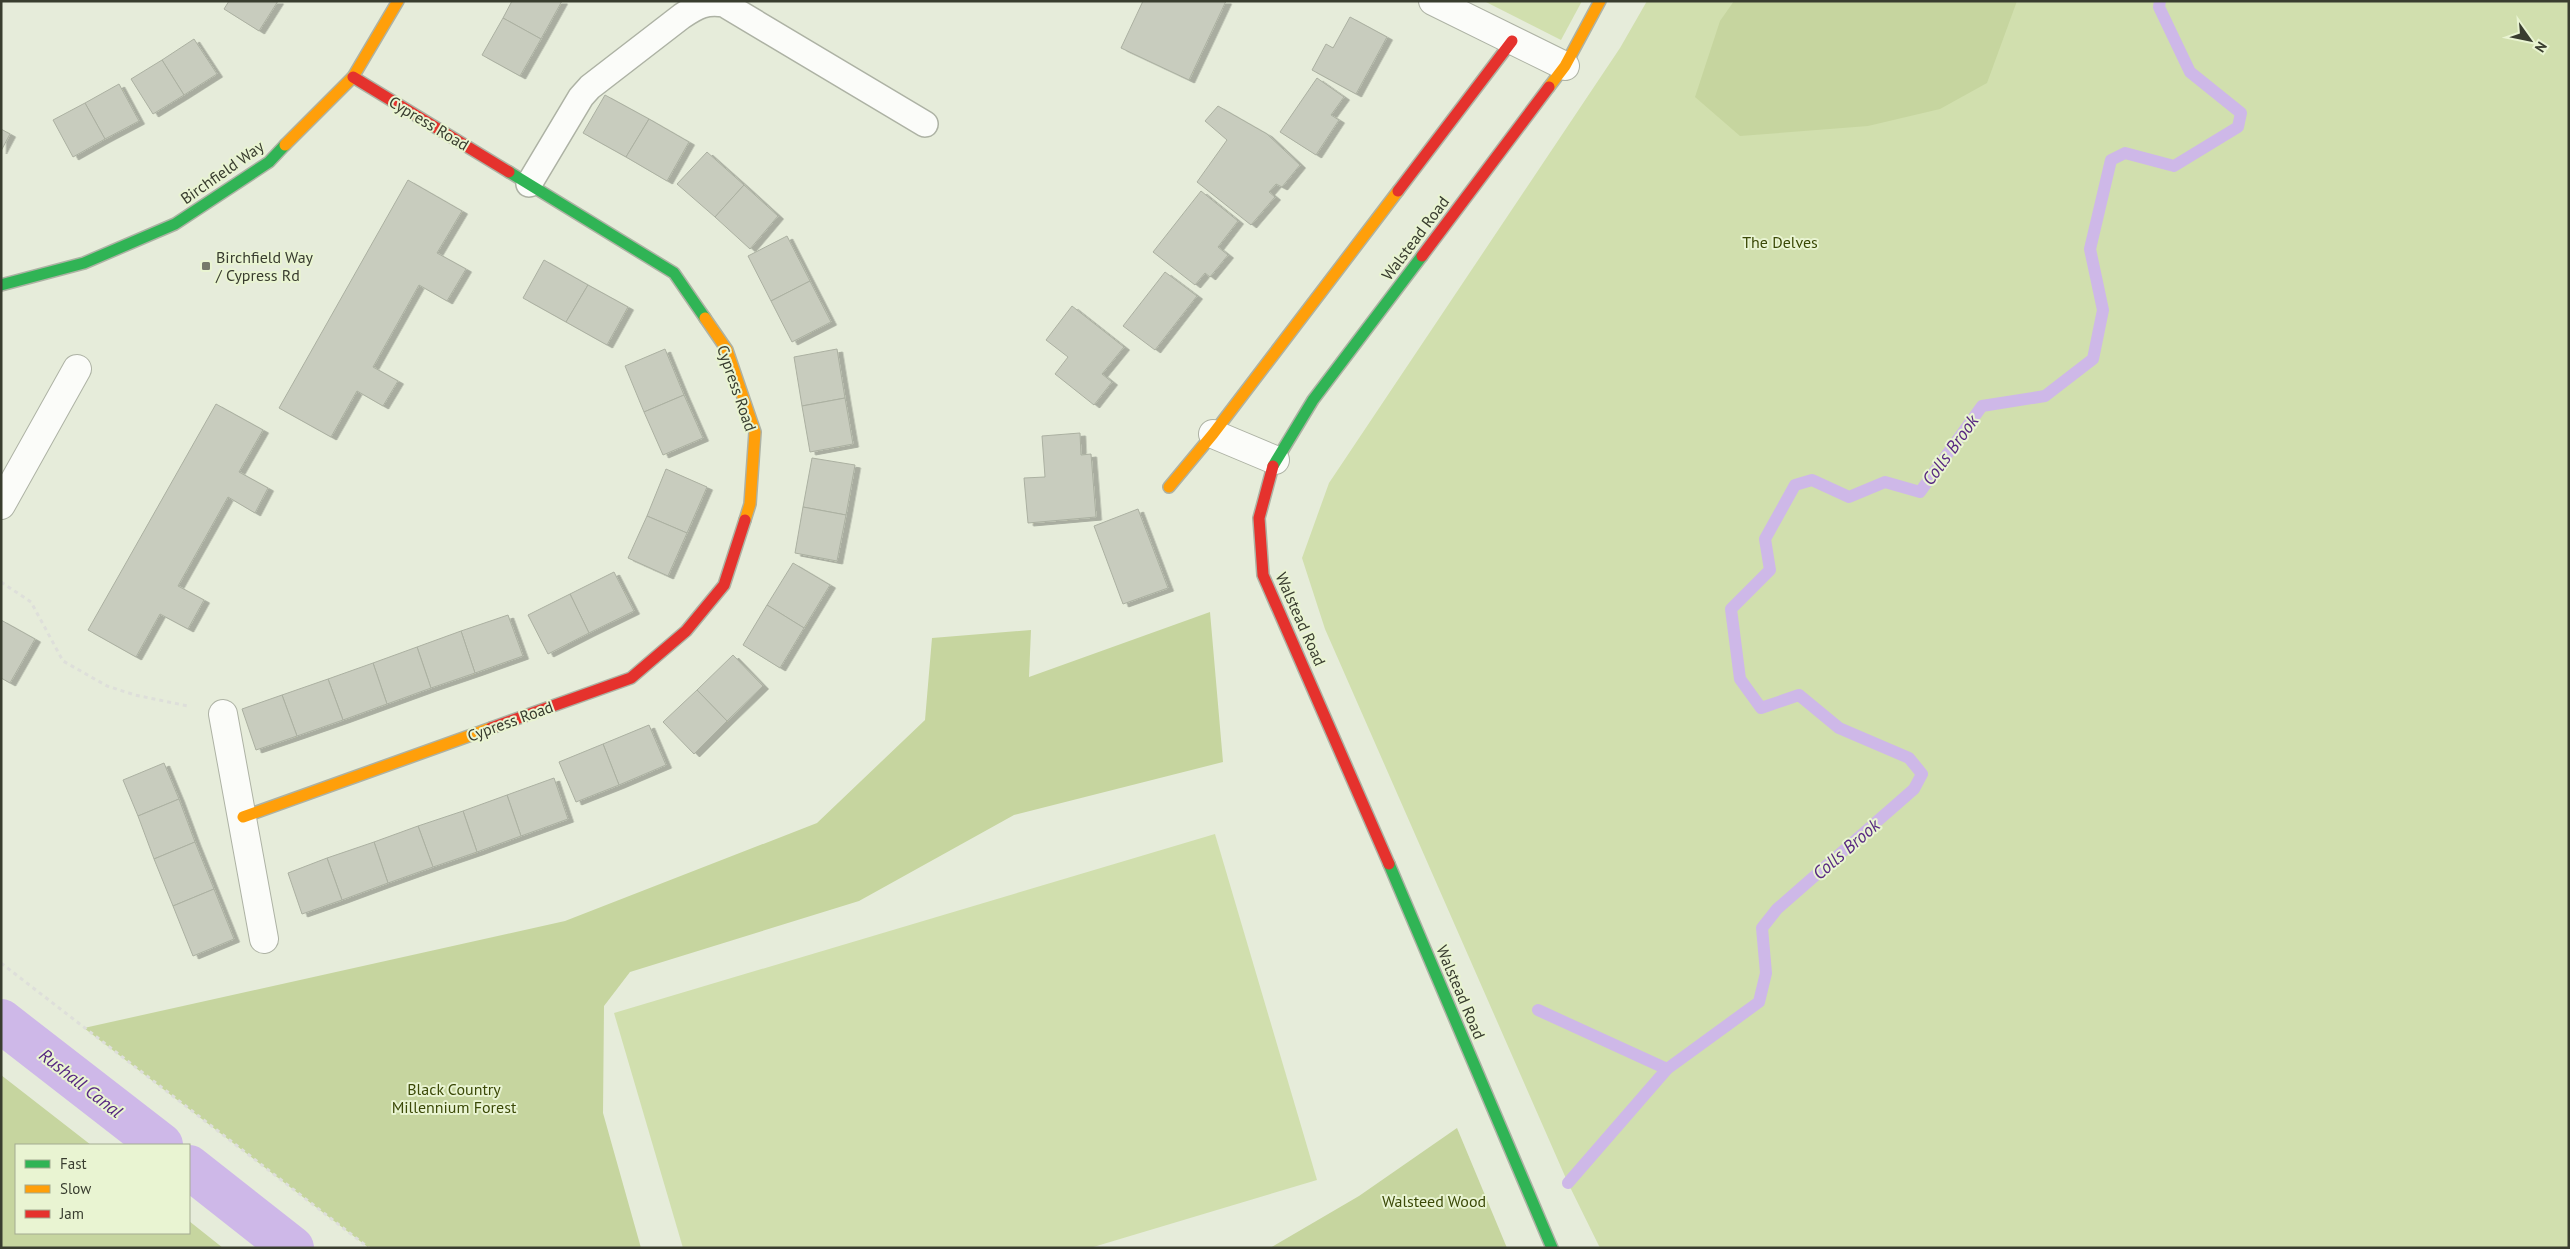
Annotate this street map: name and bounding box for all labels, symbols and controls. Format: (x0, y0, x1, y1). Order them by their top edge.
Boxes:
north arrow (2505, 15, 2555, 65)
text: N (2531, 38, 2551, 56)
street label: Cypress Road (385, 91, 473, 155)
street label: Birchfield Way (177, 136, 268, 208)
street label: Walstead Road (1377, 192, 1453, 284)
park label: The Delves (1742, 232, 1818, 252)
place label: Birchfield Way / Cypress Rd (215, 247, 314, 285)
marker: Birchfield Way / Cypress Rd (200, 260, 212, 272)
street label: Cypress Road (713, 342, 761, 434)
water label: Colls Brook (1917, 409, 1984, 490)
street label: Walstead Road (1272, 569, 1330, 669)
street label: Cypress Road (464, 696, 556, 746)
water label: Colls Brook (1808, 813, 1885, 884)
street label: Walstead Road (1432, 942, 1490, 1042)
water label: Rushall Canal (35, 1043, 128, 1123)
park label: Black Country Millennium Forest (392, 1079, 517, 1117)
legend (15, 1144, 190, 1234)
text: Fast (60, 1154, 87, 1173)
text: Slow (60, 1179, 91, 1198)
park label: Walsteed Wood (1382, 1191, 1486, 1211)
text: Jam (59, 1204, 84, 1223)

